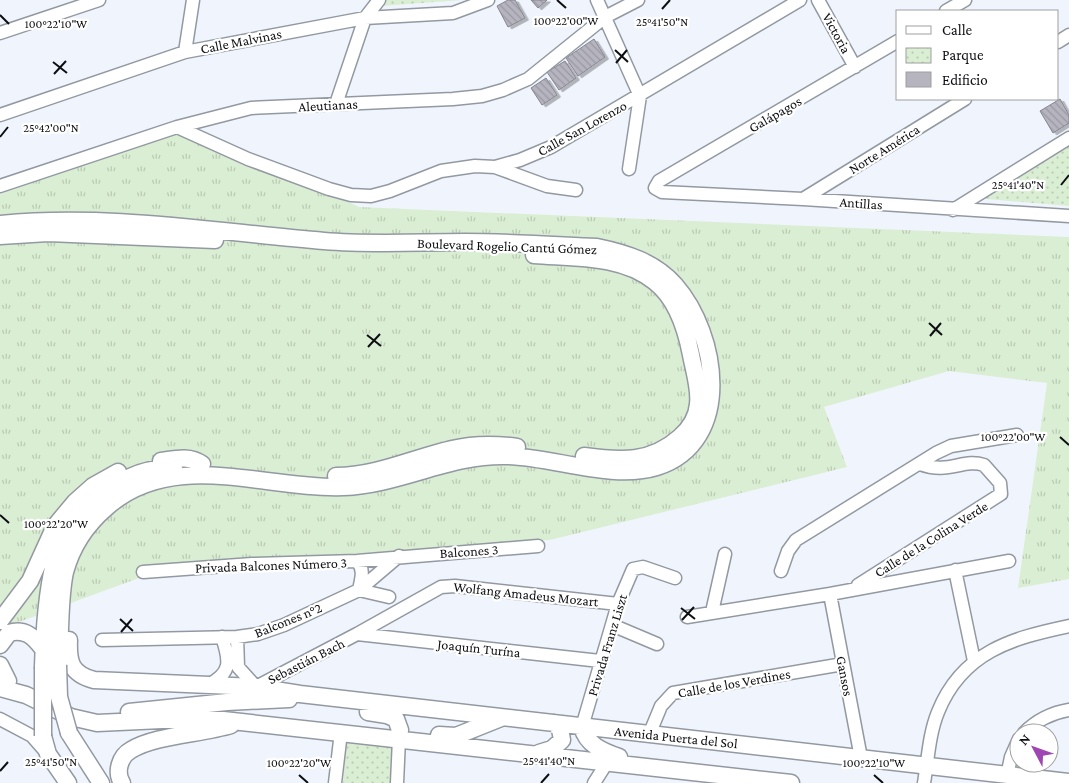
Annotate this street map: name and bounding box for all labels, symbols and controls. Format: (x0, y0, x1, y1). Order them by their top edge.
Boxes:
street label: Victoria (819, 10, 855, 57)
legend (896, 10, 1059, 100)
text: 100°22'00"W (534, 14, 598, 28)
text: 25°41'50"N (636, 15, 688, 29)
text: 100°22'10"W (25, 17, 87, 31)
text: Calle (942, 22, 973, 38)
street label: Calle Malvinas (199, 25, 283, 57)
text: Parque (942, 47, 984, 64)
text: Edificio (942, 72, 988, 88)
street label: Galápagos (746, 92, 804, 136)
street label: Aleutianas (298, 95, 358, 115)
street label: Calle San Lorenzo (535, 97, 629, 159)
text: 25°42'00"N (23, 121, 79, 135)
street label: Norte América (846, 121, 923, 177)
text: 25°41'40"N (992, 178, 1044, 192)
street label: Antillas (839, 194, 883, 212)
street label: Boulevard Rogelio Cantú Gómez (417, 235, 597, 257)
text: 100°22'00"W (981, 430, 1045, 444)
street label: Calle de la Colina Verde (871, 498, 991, 580)
text: 100°22'20"W (24, 517, 88, 531)
street label: Balcones 3 (439, 541, 499, 561)
street label: Privada Balcones Número 3 (195, 554, 347, 576)
street label: Wolfang Amadeus Mozart (453, 578, 600, 610)
street label: Privada Franz Liszt (584, 592, 630, 698)
street label: Balcones n°2 (252, 599, 324, 641)
street label: Sebastián Bach (265, 635, 348, 687)
street label: Joaquín Turína (435, 635, 522, 660)
street label: Gansos (833, 654, 857, 698)
street label: Calle de los Verdines (676, 665, 792, 701)
street label: Avenida Puerta del Sol (613, 723, 739, 751)
north arrow (1009, 723, 1059, 773)
text: N (1015, 730, 1034, 748)
text: 25°41'40"N (523, 754, 575, 768)
text: 25°41'50"N (25, 755, 77, 769)
text: 100°22'20"W (267, 756, 331, 770)
text: 100°22'10"W (843, 756, 905, 770)

